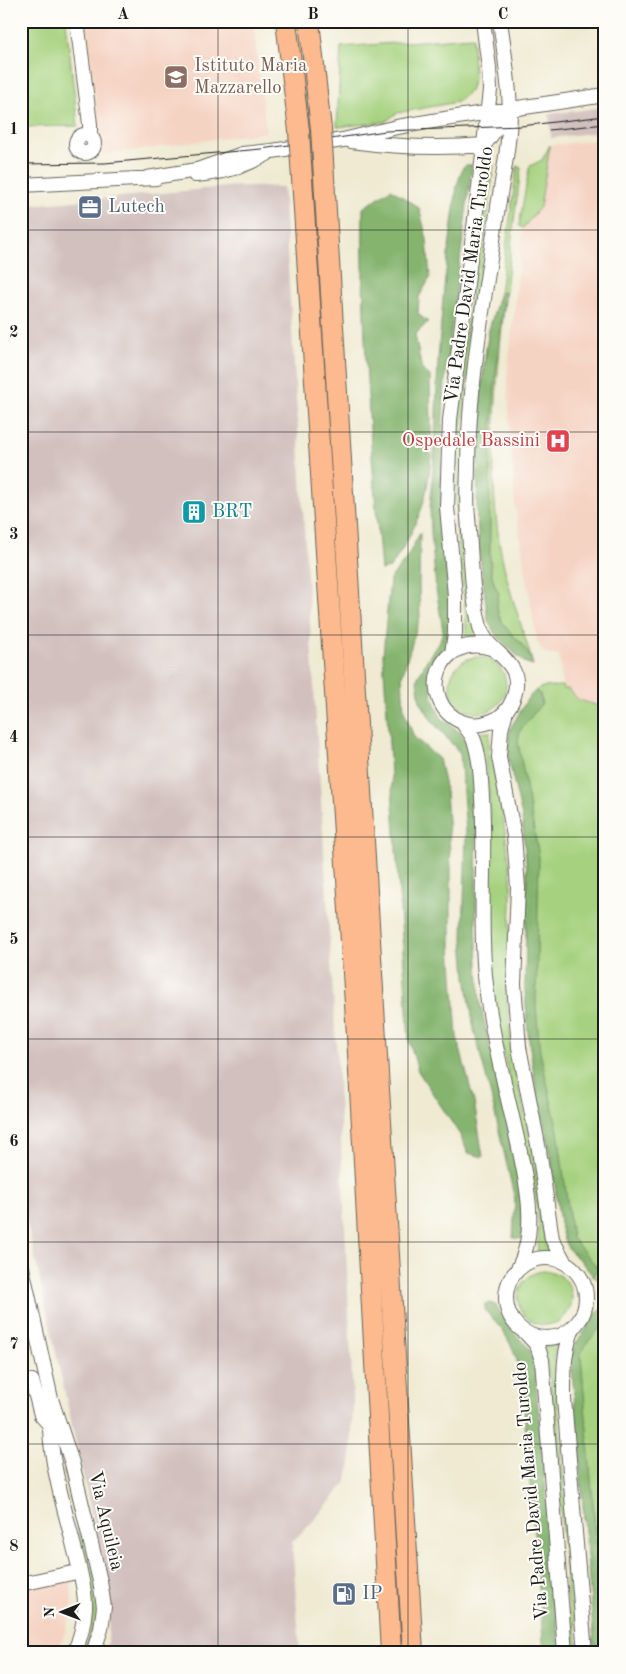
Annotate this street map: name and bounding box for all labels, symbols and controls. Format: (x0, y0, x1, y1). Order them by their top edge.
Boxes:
text: A (117, 7, 129, 23)
text: B (307, 7, 319, 23)
text: C (498, 7, 508, 23)
place label: Istituto Maria Mazzarello (194, 57, 308, 98)
school or university icon: Istituto Maria Mazzarello (163, 64, 189, 90)
text: 1 (9, 122, 19, 138)
street label: Via Padre David Maria Turoldo (443, 145, 497, 405)
office icon: Lutech (77, 194, 103, 220)
place label: Lutech (108, 198, 165, 217)
text: 2 (9, 325, 19, 341)
hospital icon: Ospedale Bassini (545, 428, 571, 454)
place label: Ospedale Bassini (402, 432, 540, 451)
building icon: BRT (181, 499, 207, 525)
place label: BRT (212, 503, 252, 522)
text: 3 (9, 527, 19, 543)
text: 4 (9, 730, 19, 746)
text: 5 (9, 932, 19, 948)
text: 6 (9, 1134, 19, 1150)
text: 7 (9, 1337, 19, 1353)
street label: Via Padre David Maria Turoldo (511, 1361, 553, 1621)
street label: Via Aquileia (84, 1469, 126, 1573)
text: 8 (9, 1539, 19, 1555)
fuel station icon: IP (331, 1581, 357, 1607)
place label: IP (362, 1585, 382, 1604)
north arrow (38, 1586, 88, 1636)
text: N (43, 1606, 57, 1618)

